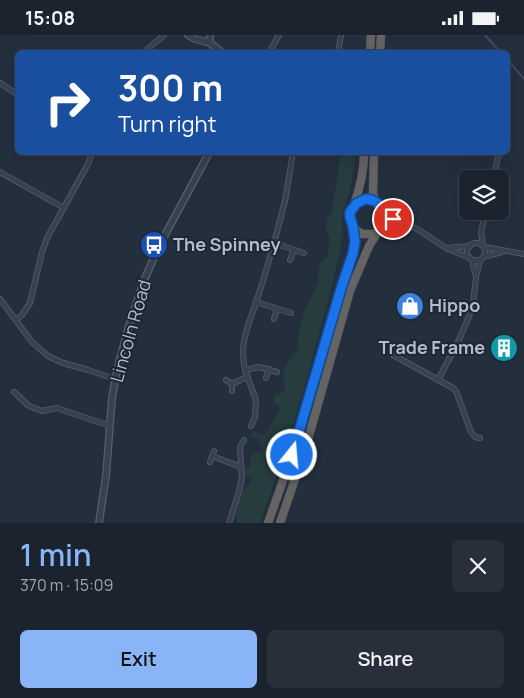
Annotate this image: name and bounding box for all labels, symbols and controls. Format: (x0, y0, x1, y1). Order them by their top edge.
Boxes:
text: 15:08 (25, 5, 75, 31)
text: 300 m (118, 64, 223, 112)
icon: right (35, 70, 100, 135)
text: Turn right (118, 109, 216, 139)
map controls (459, 170, 509, 220)
button: layers (459, 170, 509, 220)
pin (372, 198, 414, 240)
icon: arrive (379, 205, 407, 233)
bus stop icon: The Spinney (139, 230, 169, 260)
place label: The Spinney (173, 232, 281, 256)
street label: Lincoln Road (104, 277, 156, 385)
shop icon: Hippo (395, 291, 425, 321)
place label: Hippo (429, 293, 480, 317)
building icon: Trade Frame (489, 333, 519, 363)
place label: Trade Frame (378, 335, 485, 359)
position arrow (265, 428, 317, 480)
text: 1 min (20, 534, 92, 575)
button: close (452, 540, 504, 592)
text: 370 m · 15:09 (20, 574, 113, 596)
button: Exit (20, 630, 257, 688)
button: Share (267, 630, 504, 688)

